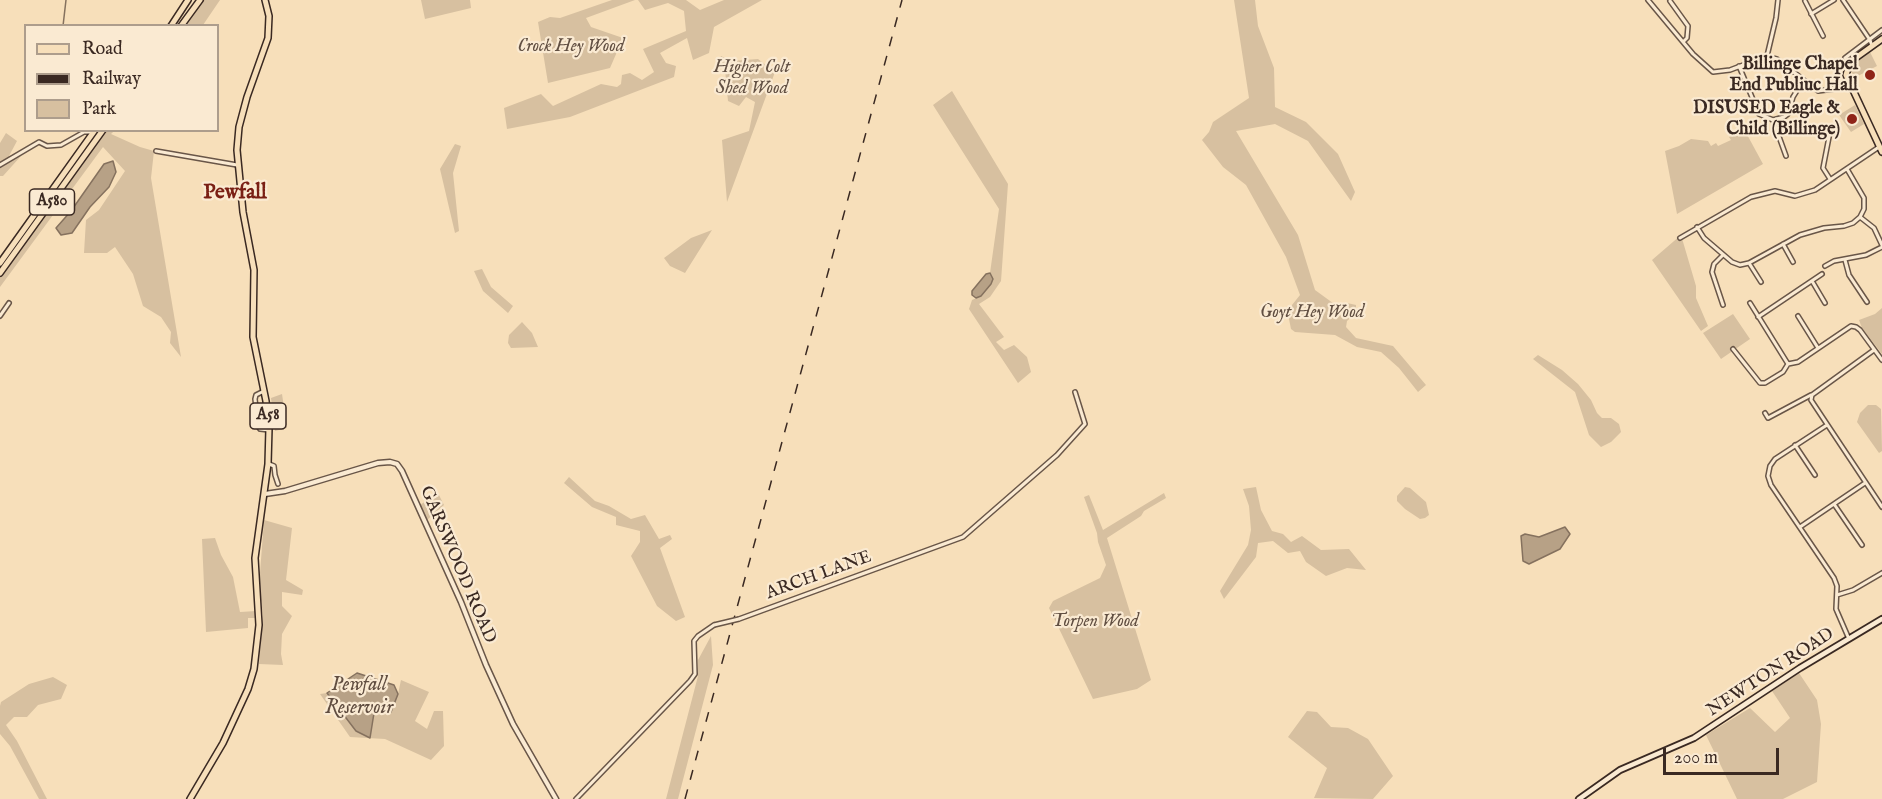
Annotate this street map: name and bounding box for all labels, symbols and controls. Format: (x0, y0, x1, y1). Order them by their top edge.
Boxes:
legend (24, 24, 219, 132)
park label: Crock Hey Wood (518, 36, 624, 58)
text: Road (82, 38, 123, 61)
place label: Billinge Chapel End Publiuc Hall (1729, 54, 1858, 97)
park label: Higher Colt Shed Wood (714, 57, 790, 100)
text: Railway (82, 68, 141, 91)
marker: Billinge Chapel End Publiuc Hall (1863, 68, 1877, 82)
text: Park (82, 98, 116, 121)
place label: DISUSED Eagle & Child (Billinge) (1693, 98, 1840, 140)
marker: DISUSED Eagle & Child (Billinge) (1845, 112, 1859, 126)
district label: Pewfall (203, 181, 267, 207)
road number: A580 (29, 189, 74, 215)
park label: Goyt Hey Wood (1260, 302, 1364, 324)
road number: A58 (250, 403, 286, 429)
street label: GARSWOOD ROAD (414, 483, 500, 647)
street label: ARCH LANE (763, 547, 875, 605)
park label: Torpen Wood (1051, 611, 1139, 633)
street label: NEWTON ROAD (1703, 624, 1839, 722)
water label: Pewfall Reservoir (325, 674, 393, 721)
scale bar (1666, 736, 1782, 774)
text: 200 m (1674, 747, 1718, 770)

